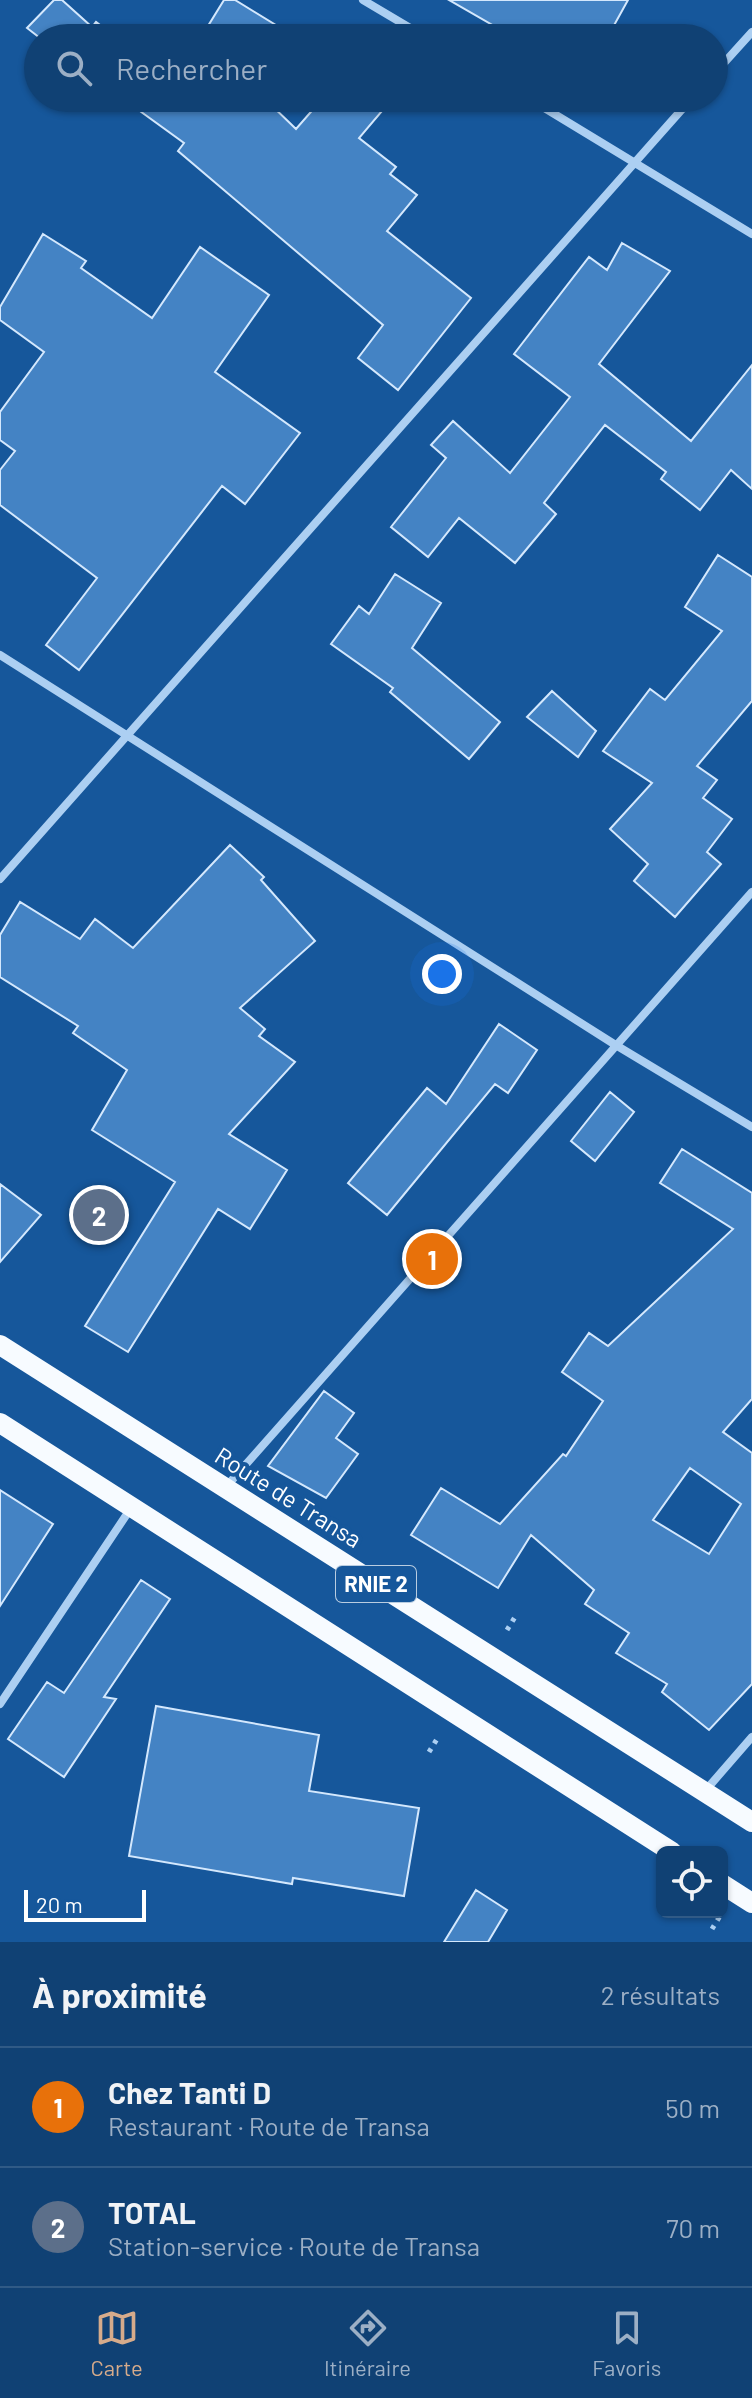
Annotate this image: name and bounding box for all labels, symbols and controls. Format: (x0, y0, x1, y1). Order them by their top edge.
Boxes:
search box (24, 24, 728, 112)
icon: search (52, 46, 96, 90)
text: Rechercher (116, 50, 267, 86)
your location (422, 954, 462, 994)
pin: 2 (73, 1185, 125, 1245)
pin: 1 (406, 1229, 458, 1289)
street label: Route de Transa (210, 1440, 367, 1553)
road number: RNIE 2 (336, 1566, 416, 1602)
map controls (656, 1846, 728, 1918)
button: locate (656, 1846, 728, 1918)
scale bar (24, 1886, 146, 1922)
text: 20 m (36, 1891, 83, 1917)
text: À proximité (32, 1974, 207, 2015)
text: 2 résultats (601, 1979, 720, 2010)
text: Chez Tanti D (108, 2074, 271, 2110)
text: 1 (53, 2092, 63, 2123)
text: 50 m (665, 2092, 720, 2123)
text: Restaurant · Route de Transa (108, 2110, 430, 2141)
text: TOTAL (108, 2194, 196, 2230)
text: 2 (51, 2212, 65, 2243)
text: 70 m (666, 2212, 720, 2243)
text: Station-service · Route de Transa (108, 2230, 480, 2261)
tab: Carte (91, 2306, 143, 2380)
tab: Itinéraire (324, 2306, 411, 2380)
tab: Favoris (592, 2306, 661, 2380)

